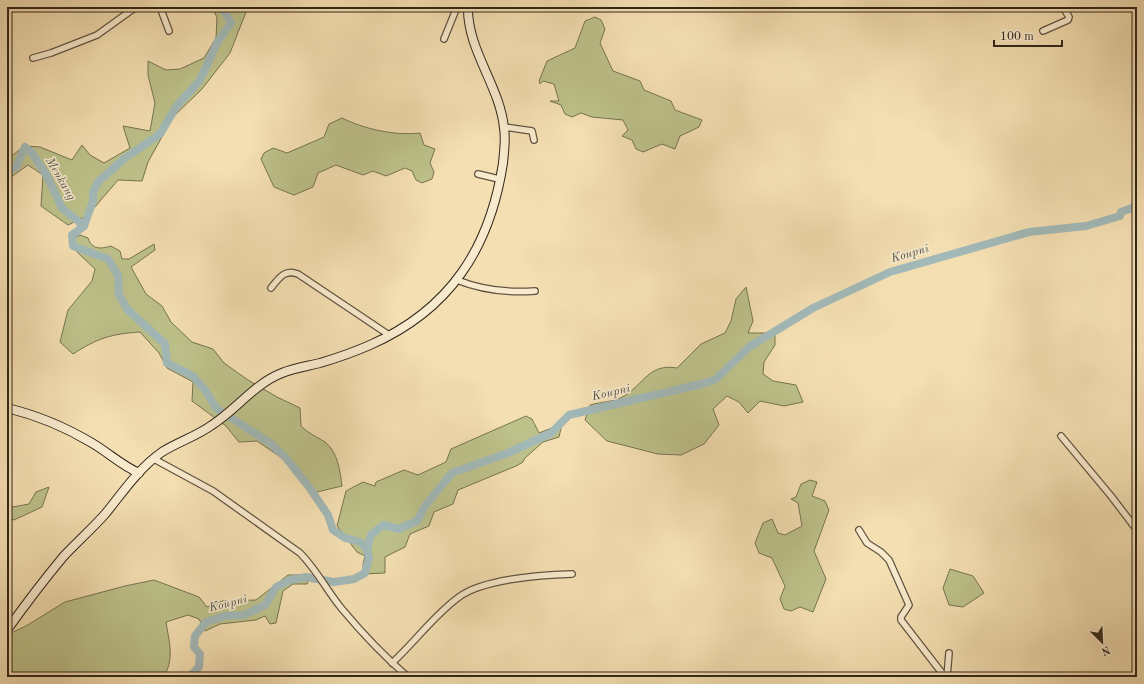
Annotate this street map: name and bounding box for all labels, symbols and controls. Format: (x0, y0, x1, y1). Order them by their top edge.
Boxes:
scale bar (994, 22, 1062, 48)
text: 100 m (1000, 31, 1034, 43)
water label: Menkang (42, 155, 77, 203)
water label: Koupni (889, 243, 930, 265)
water label: Koupni (590, 383, 631, 403)
water label: Koupni (207, 593, 248, 615)
north arrow (1082, 622, 1122, 662)
text: N (1099, 643, 1112, 657)

